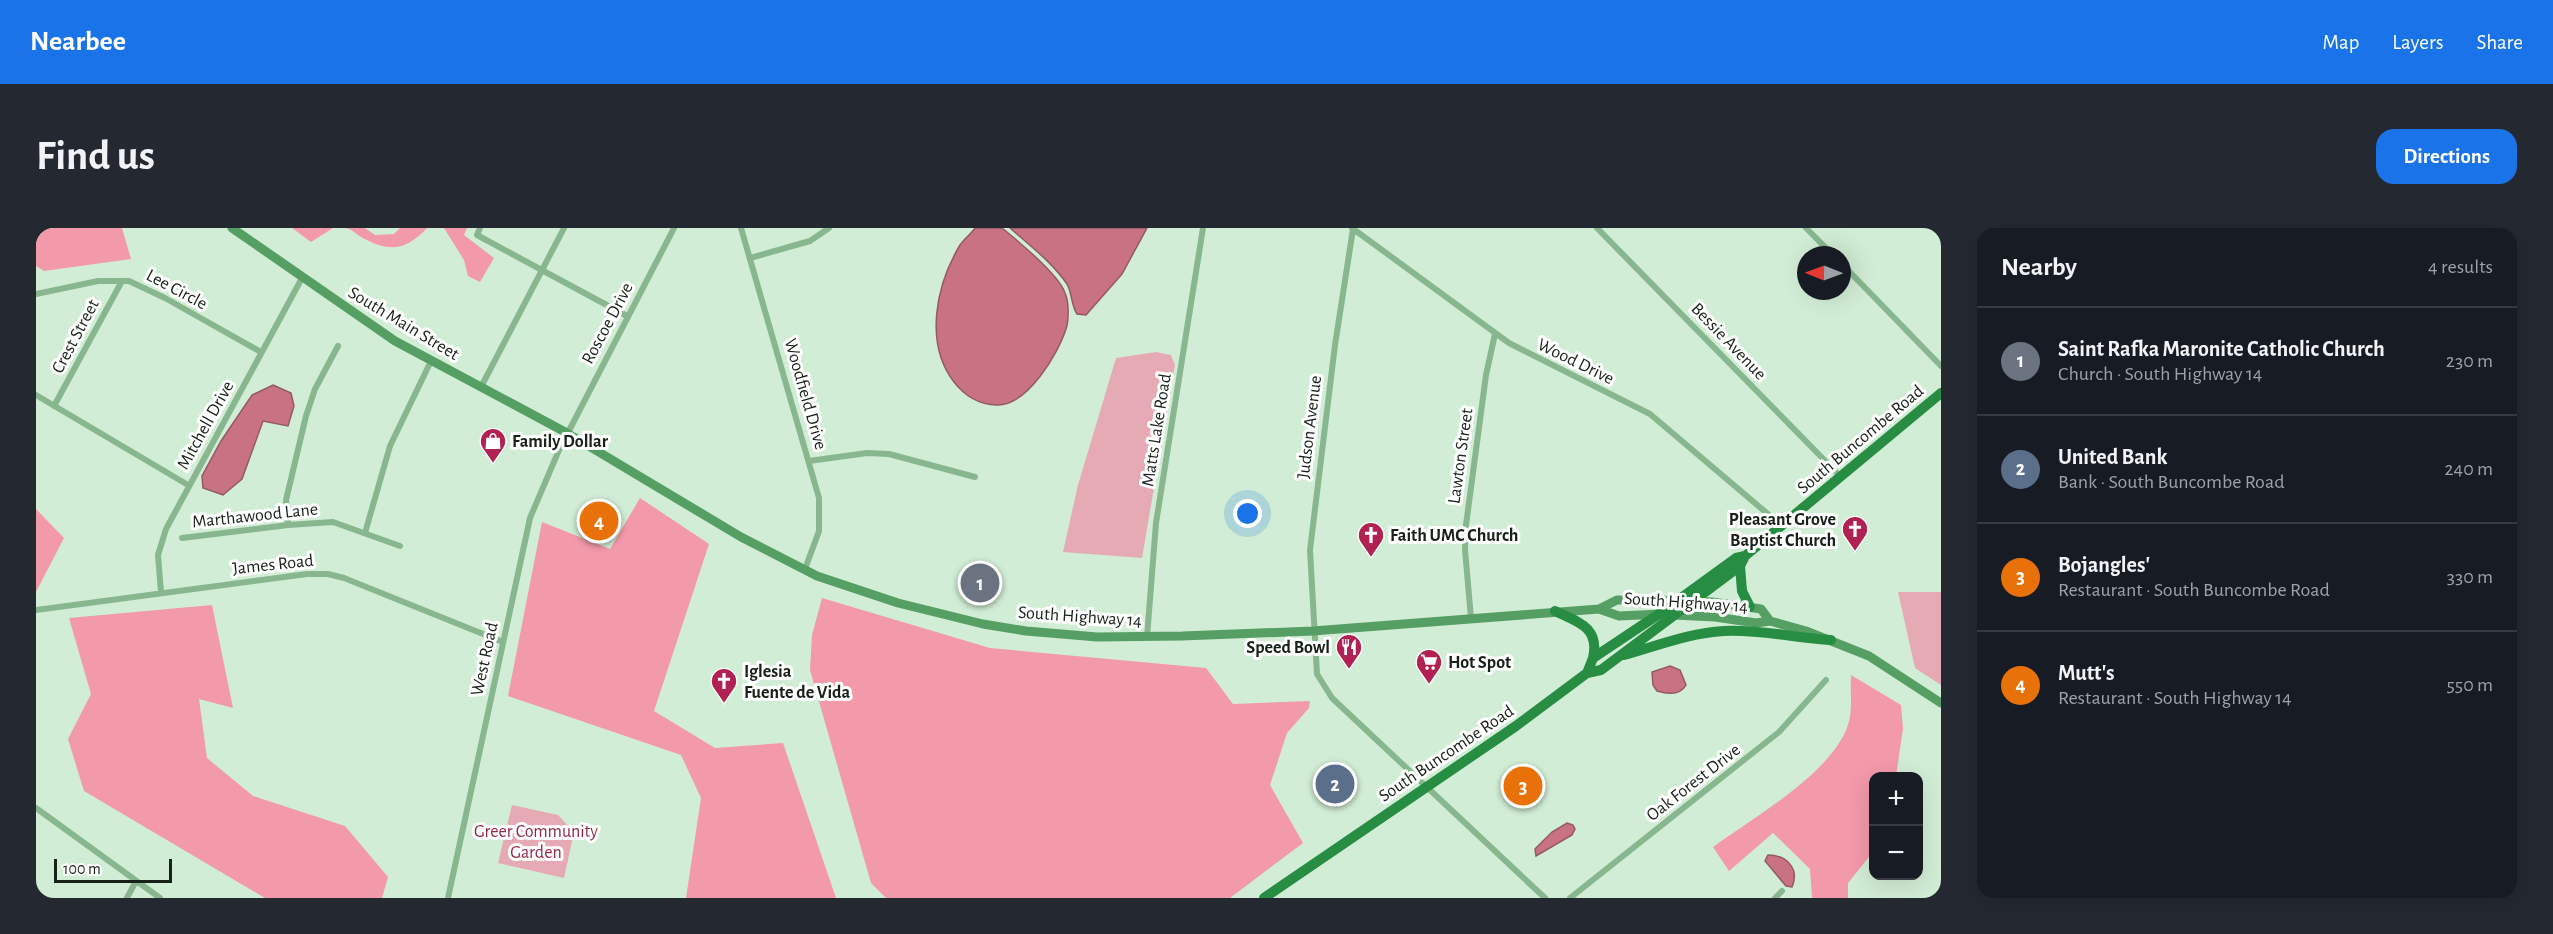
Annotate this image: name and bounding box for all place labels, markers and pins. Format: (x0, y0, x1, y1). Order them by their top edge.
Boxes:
shop icon: Family Dollar (478, 426, 508, 464)
place label: Family Dollar (512, 433, 609, 451)
pin: 4 (580, 498, 618, 544)
place label: Pleasant Grove Baptist Church (1729, 511, 1836, 550)
church icon: Pleasant Grove Baptist Church (1840, 514, 1870, 552)
church icon: Faith UMC Church (1356, 520, 1386, 558)
place label: Faith UMC Church (1390, 527, 1518, 545)
pin: 1 (960, 560, 1000, 606)
restaurant icon: Speed Bowl (1334, 632, 1364, 670)
place label: Speed Bowl (1246, 639, 1330, 657)
supermarket icon: Hot Spot (1414, 647, 1444, 685)
place label: Hot Spot (1448, 654, 1511, 672)
place label: Iglesia Fuente de Vida (744, 663, 851, 702)
church icon: Iglesia Fuente de Vida (709, 666, 739, 704)
pin: 2 (1316, 762, 1354, 806)
pin: 3 (1504, 764, 1542, 808)

